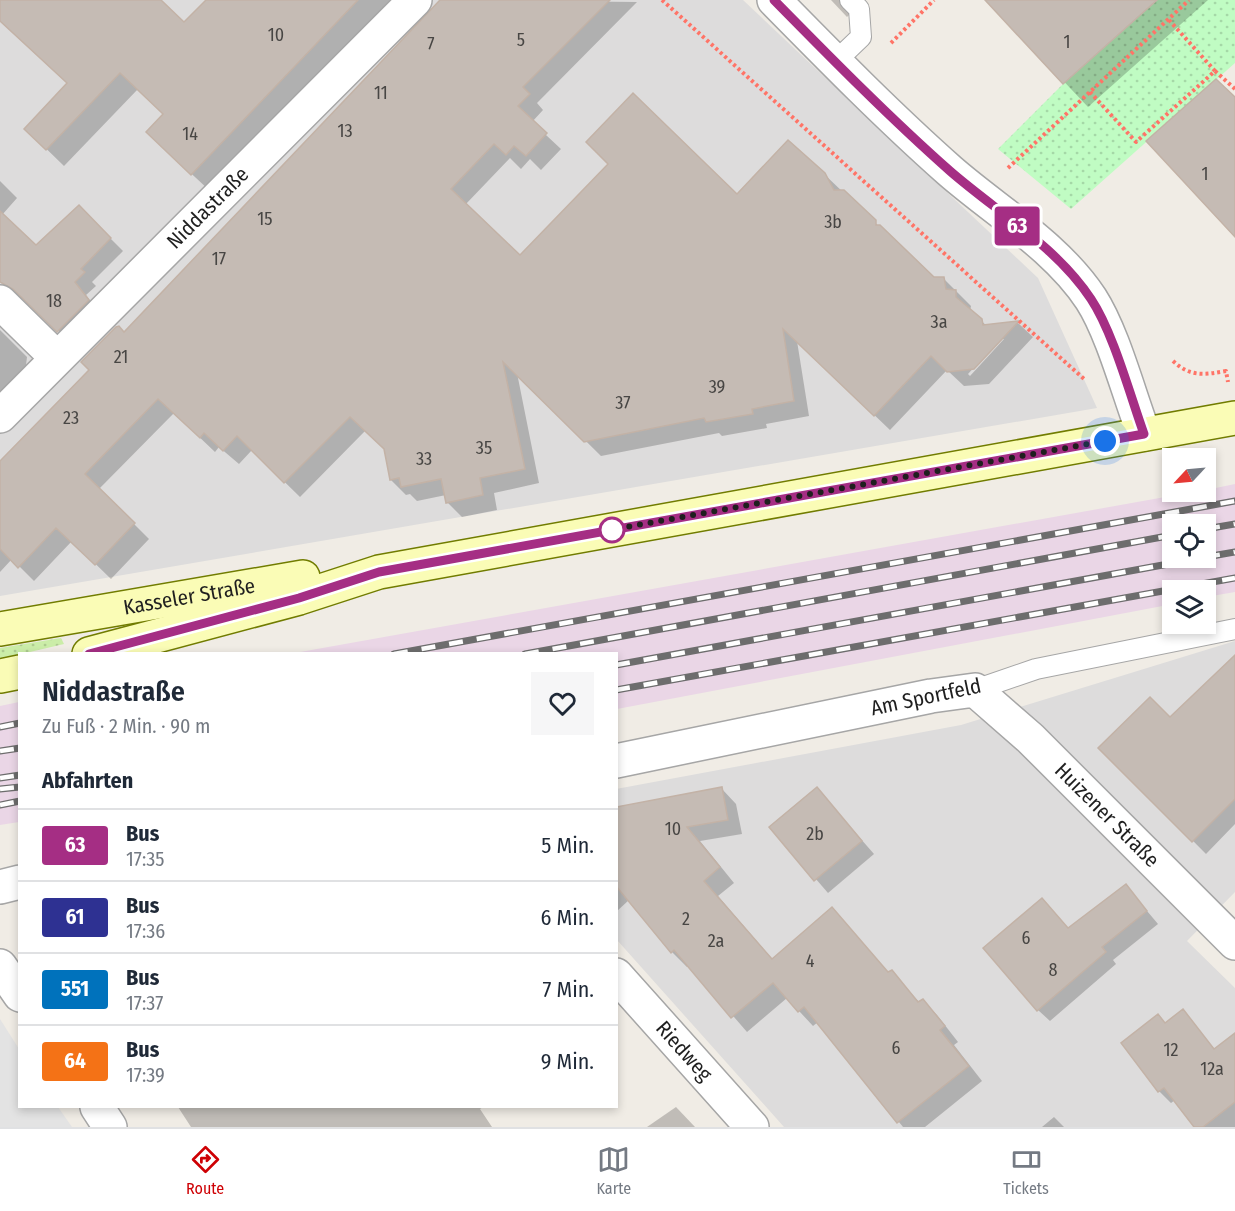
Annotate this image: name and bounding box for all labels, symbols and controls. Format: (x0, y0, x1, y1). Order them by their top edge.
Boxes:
house number: 10 (268, 24, 284, 46)
house number: 5 (517, 29, 525, 51)
house number: 1 (1063, 31, 1071, 53)
house number: 7 (427, 33, 435, 55)
house number: 11 (374, 82, 388, 104)
house number: 13 (337, 120, 353, 142)
house number: 14 (182, 123, 198, 145)
street label: Niddastraße (161, 161, 254, 254)
house number: 1 (1201, 163, 1209, 185)
line badge: 63 (990, 206, 1044, 246)
house number: 15 (257, 208, 273, 230)
house number: 3b (824, 211, 842, 233)
text: 63 (1007, 213, 1027, 239)
house number: 17 (212, 248, 226, 270)
house number: 18 (46, 290, 62, 312)
house number: 3a (931, 311, 948, 333)
house number: 21 (114, 346, 128, 368)
house number: 39 (709, 376, 725, 398)
house number: 37 (615, 392, 631, 414)
house number: 23 (63, 407, 79, 429)
your location (1090, 426, 1120, 456)
house number: 35 (476, 437, 492, 459)
house number: 33 (416, 448, 432, 470)
north arrow (1162, 448, 1216, 502)
map controls (1162, 448, 1216, 634)
button: locate (1162, 514, 1216, 568)
unlabelled marker (599, 517, 625, 543)
street label: Kasseler Straße (121, 572, 257, 621)
button: layers (1162, 580, 1216, 634)
button: heart (531, 672, 594, 735)
street label: Am Sportfeld (868, 673, 984, 721)
text: Niddastraße (42, 675, 185, 708)
text: Zu Fuß · 2 Min. · 90 m (42, 714, 210, 738)
street label: Huizener Straße (1049, 757, 1165, 873)
text: Abfahrten (42, 767, 133, 794)
house number: 10 (665, 818, 681, 840)
text: Bus (126, 820, 159, 847)
house number: 2b (806, 823, 824, 845)
text: 63 (65, 832, 85, 858)
text: 5 Min. (541, 832, 594, 859)
text: 17:35 (126, 847, 165, 871)
text: Bus (126, 892, 159, 919)
text: 61 (66, 904, 84, 930)
text: 6 Min. (540, 904, 594, 931)
house number: 2 (682, 908, 690, 930)
text: 17:36 (126, 919, 165, 943)
house number: 6 (1022, 927, 1031, 949)
house number: 2a (708, 930, 724, 952)
house number: 4 (806, 950, 815, 972)
house number: 8 (1049, 959, 1058, 981)
text: Bus (126, 964, 159, 991)
text: 551 (61, 976, 89, 1002)
text: 7 Min. (542, 976, 594, 1003)
text: 17:37 (126, 991, 163, 1015)
street label: Riedweg (650, 1015, 718, 1087)
text: Bus (126, 1036, 159, 1063)
house number: 6 (892, 1037, 901, 1059)
house number: 12 (1164, 1039, 1179, 1061)
text: 64 (64, 1048, 86, 1074)
text: 9 Min. (541, 1048, 594, 1075)
house number: 12a (1200, 1058, 1224, 1080)
text: 17:39 (126, 1063, 165, 1087)
tab: Route (186, 1143, 224, 1198)
tab: Karte (596, 1143, 631, 1198)
tab: Tickets (1003, 1143, 1049, 1198)

